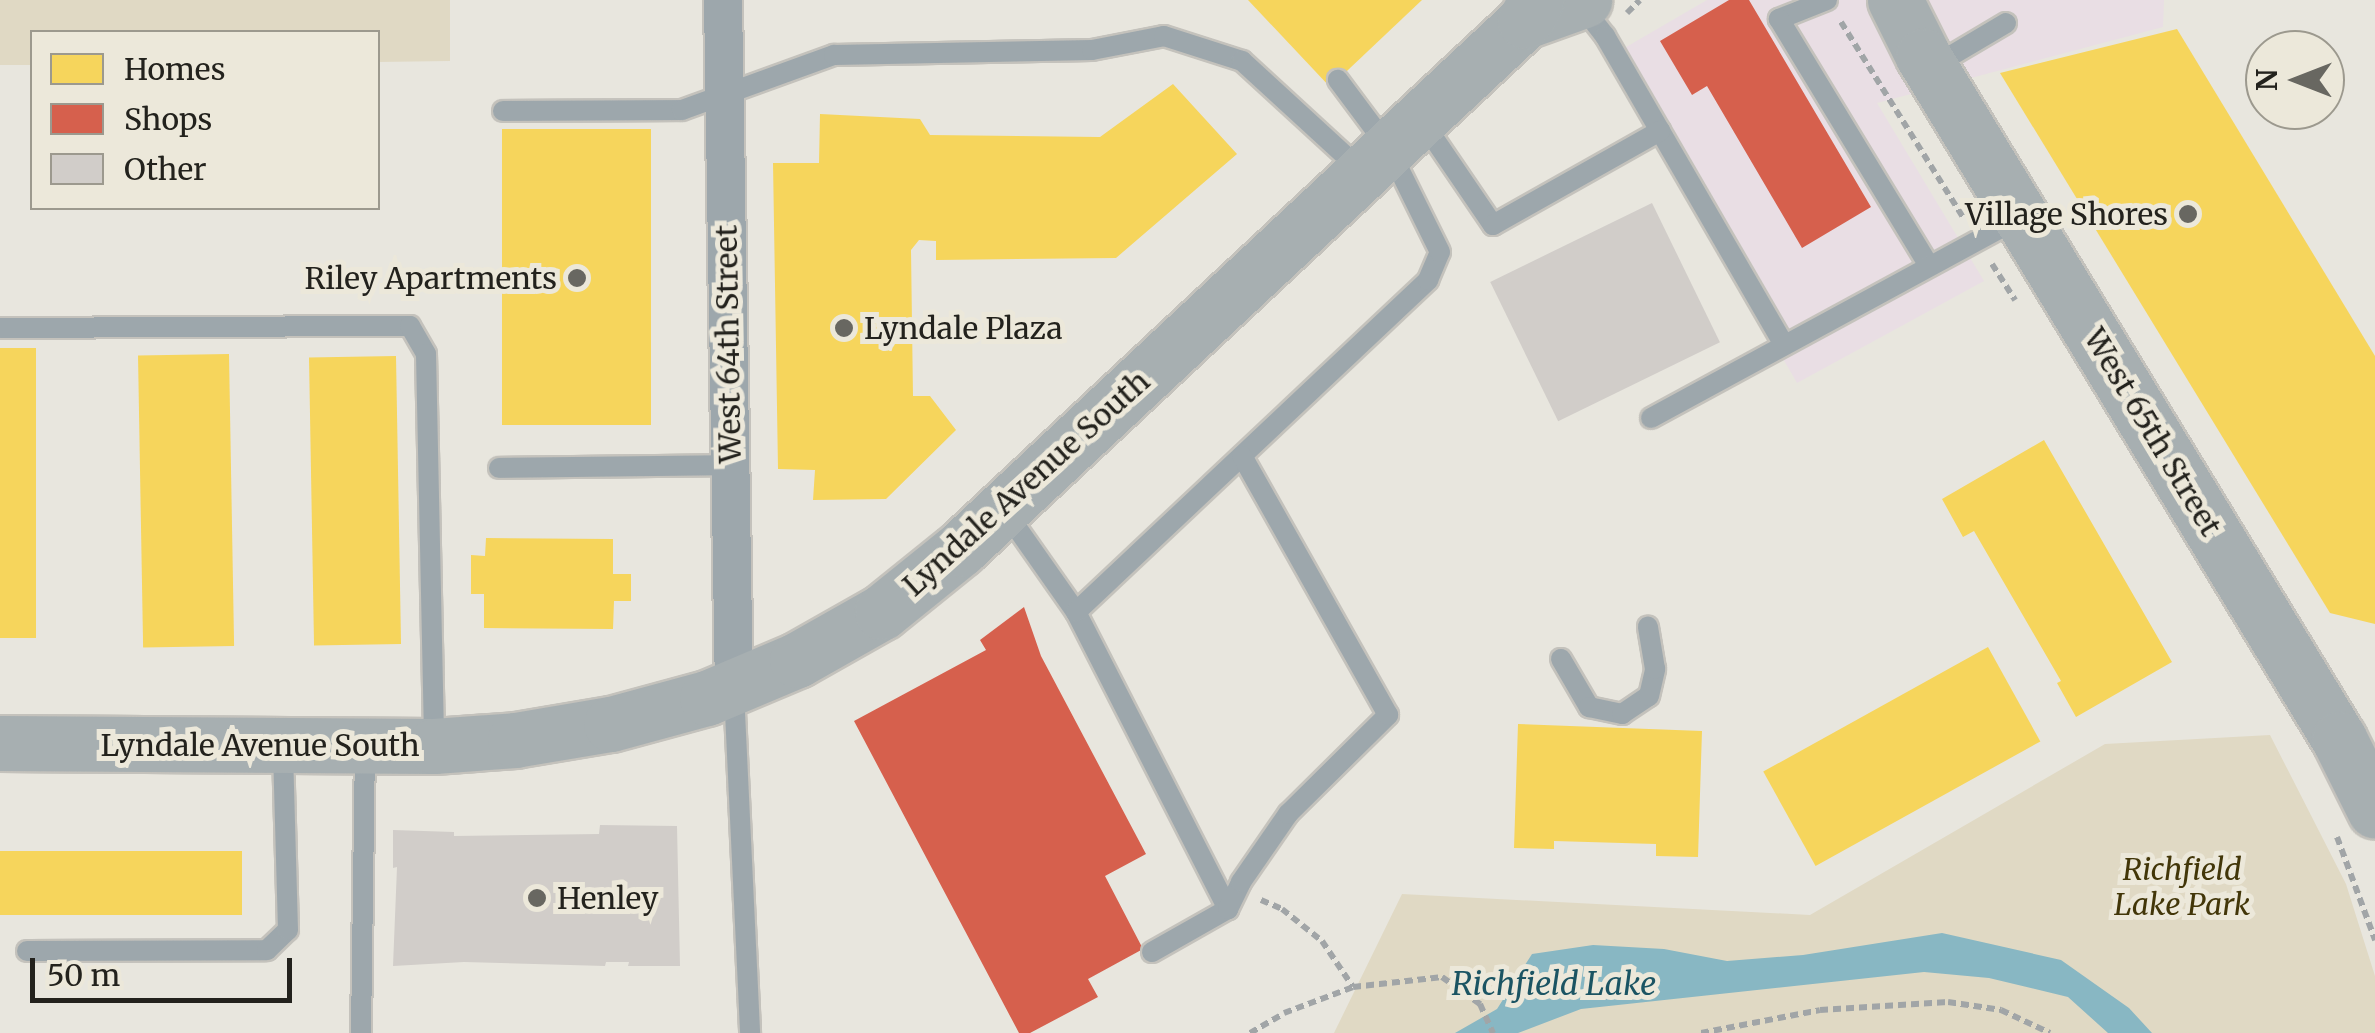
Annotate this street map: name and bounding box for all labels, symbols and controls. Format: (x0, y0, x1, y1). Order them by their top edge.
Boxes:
legend (30, 30, 380, 210)
north arrow (2245, 30, 2345, 130)
text: Homes (124, 50, 225, 88)
text: N (2249, 69, 2285, 91)
text: Shops (124, 100, 212, 138)
text: Other (124, 150, 207, 188)
place label: Village Shores (1965, 196, 2168, 232)
marker: Village Shores (2177, 203, 2199, 225)
street label: West 64th Street (708, 225, 748, 463)
place label: Riley Apartments (304, 260, 557, 296)
marker: Riley Apartments (566, 267, 588, 289)
place label: Lyndale Plaza (864, 310, 1063, 346)
marker: Lyndale Plaza (833, 317, 855, 339)
street label: West 65th Street (2077, 322, 2229, 542)
street label: Lyndale Avenue South (895, 363, 1157, 603)
street label: Lyndale Avenue South (100, 727, 420, 763)
park label: Richfield Lake Park (2114, 851, 2250, 922)
place label: Henley (557, 880, 659, 916)
marker: Henley (526, 887, 548, 909)
scale bar (35, 938, 298, 1000)
text: 50 m (47, 956, 120, 994)
water label: Richfield Lake (1452, 965, 1656, 1003)

